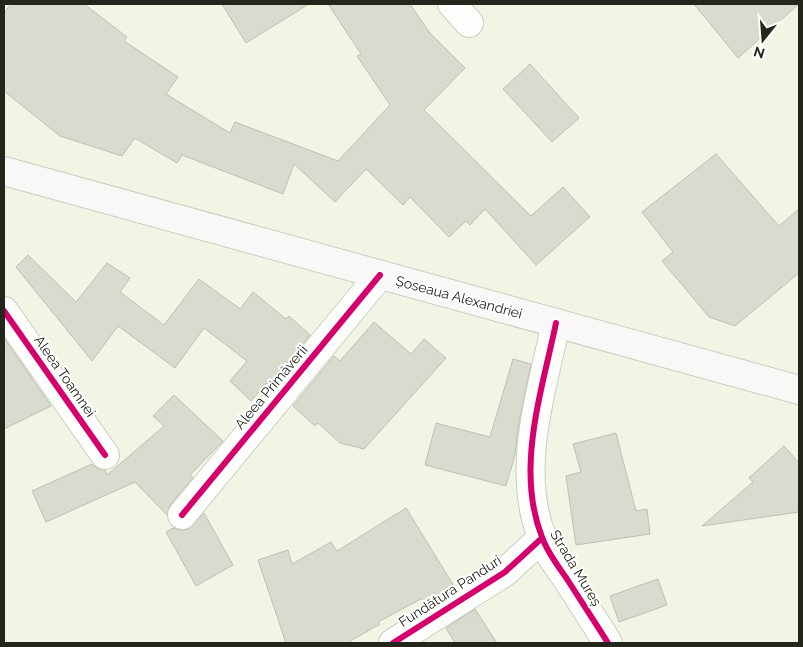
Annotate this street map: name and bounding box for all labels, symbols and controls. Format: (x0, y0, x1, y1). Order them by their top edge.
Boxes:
north arrow (738, 15, 788, 65)
text: N (752, 43, 767, 62)
street label: Șoseaua Alexandriei (394, 272, 524, 322)
street label: Aleea Toamnei (31, 332, 99, 420)
street label: Aleea Primăverii (231, 342, 311, 432)
street label: Strada Mureș (547, 527, 605, 609)
street label: Fundătura Panduri (396, 552, 504, 630)

